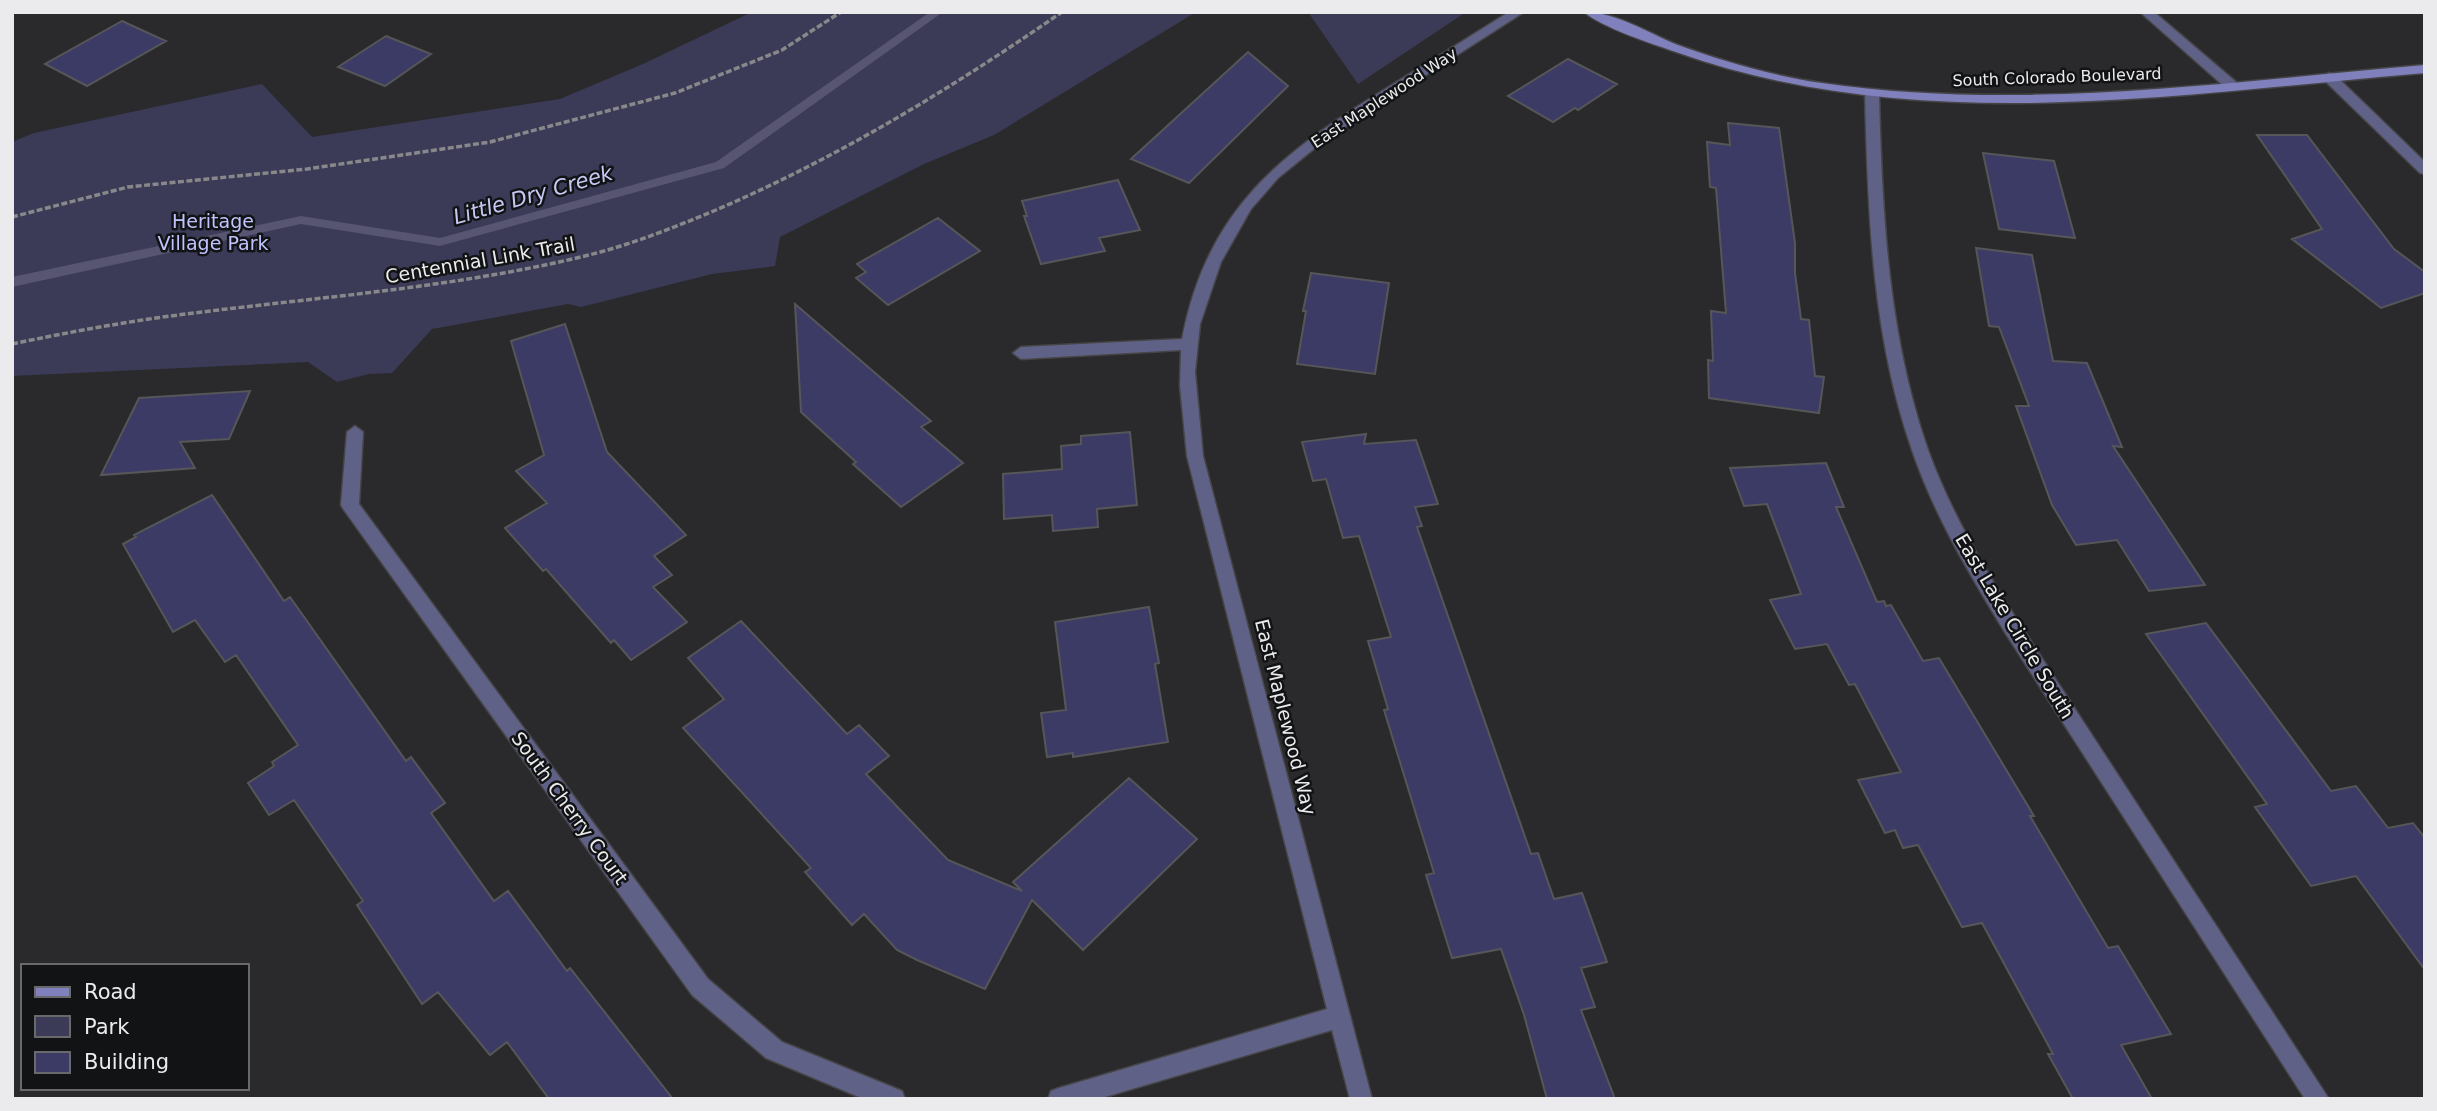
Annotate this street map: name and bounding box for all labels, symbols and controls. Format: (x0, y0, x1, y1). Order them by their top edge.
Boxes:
street label: East Maplewood Way (1308, 44, 1460, 152)
street label: South Colorado Boulevard (1952, 64, 2162, 90)
water label: Little Dry Creek (451, 161, 616, 229)
park label: Heritage Village Park (158, 210, 268, 254)
street label: Centennial Link Trail (383, 232, 577, 288)
street label: East Lake Circle South (1951, 530, 2079, 722)
street label: East Maplewood Way (1251, 617, 1321, 817)
street label: South Cherry Court (507, 727, 633, 889)
legend (21, 964, 248, 1090)
text: Road (84, 980, 137, 1004)
text: Park (84, 1015, 130, 1039)
text: Building (84, 1050, 169, 1074)

